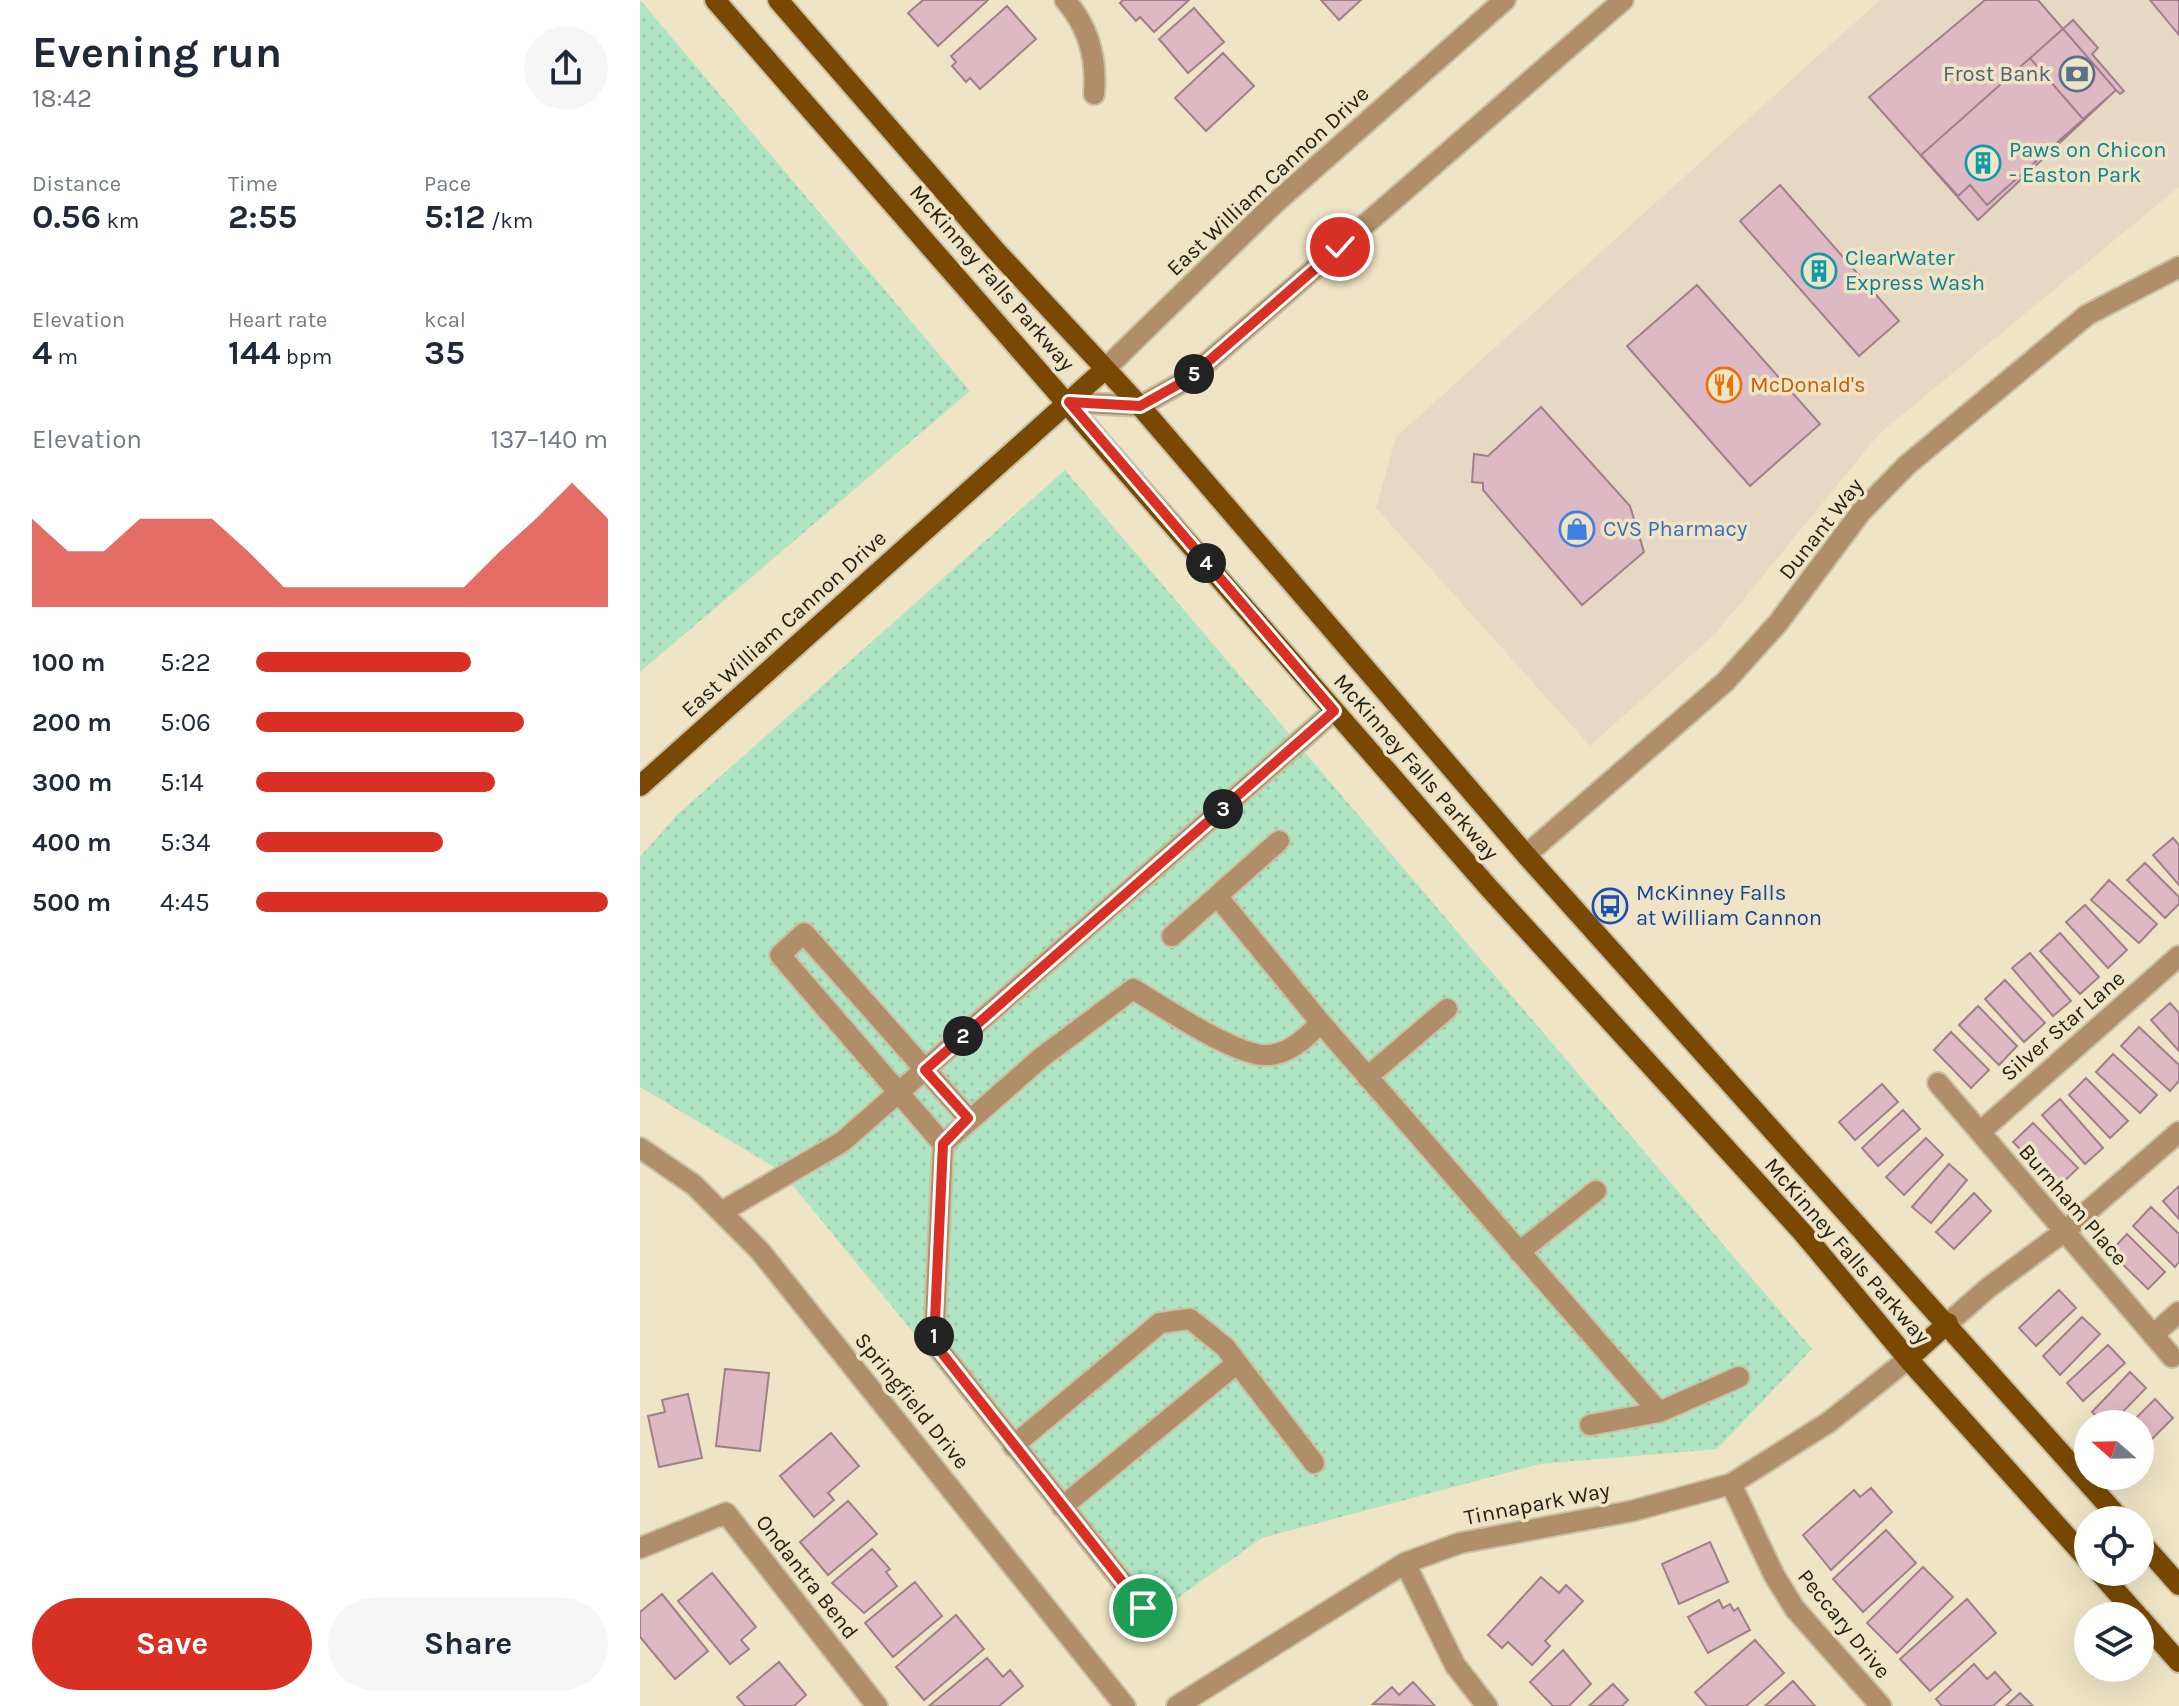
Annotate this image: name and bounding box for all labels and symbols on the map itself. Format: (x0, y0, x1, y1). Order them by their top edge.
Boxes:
bank icon: Frost Bank (2058, 55, 2096, 93)
place label: Frost Bank (1943, 61, 2051, 87)
street label: East William Cannon Drive (1162, 81, 1374, 281)
place label: Paws on Chicon - Easton Park (2009, 137, 2167, 188)
building icon: Paws on Chicon - Easton Park (1964, 144, 2002, 182)
street label: McKinney Falls Parkway (904, 180, 1080, 376)
pin (1306, 213, 1374, 281)
place label: ClearWater Express Wash (1845, 245, 1985, 296)
building icon: ClearWater Express Wash (1800, 252, 1838, 290)
pin: 5 (1174, 354, 1214, 394)
restaurant icon: McDonald's (1705, 366, 1743, 404)
place label: McDonald's (1750, 372, 1866, 398)
street label: Dunant Way (1773, 473, 1869, 585)
shop icon: CVS Pharmacy (1558, 510, 1596, 548)
place label: CVS Pharmacy (1603, 516, 1747, 542)
street label: East William Cannon Drive (676, 525, 892, 723)
pin: 4 (1186, 543, 1226, 583)
street label: McKinney Falls Parkway (1328, 669, 1504, 865)
pin: 3 (1203, 789, 1243, 829)
place label: McKinney Falls at William Cannon (1636, 880, 1822, 931)
bus stop icon: McKinney Falls at William Cannon (1591, 887, 1629, 925)
street label: Silver Star Lane (1996, 965, 2130, 1087)
pin: 2 (943, 1016, 983, 1056)
street label: Burnham Place (2013, 1139, 2133, 1271)
street label: McKinney Falls Parkway (1759, 1153, 1935, 1349)
pin: 1 (914, 1316, 954, 1356)
street label: Springfield Drive (849, 1328, 975, 1474)
north arrow (2074, 1410, 2154, 1490)
street label: Tinnapark Way (1462, 1477, 1612, 1531)
street label: Ondantra Bend (750, 1510, 864, 1644)
street label: Peccary Drive (1792, 1564, 1896, 1684)
pin (1109, 1574, 1177, 1642)

